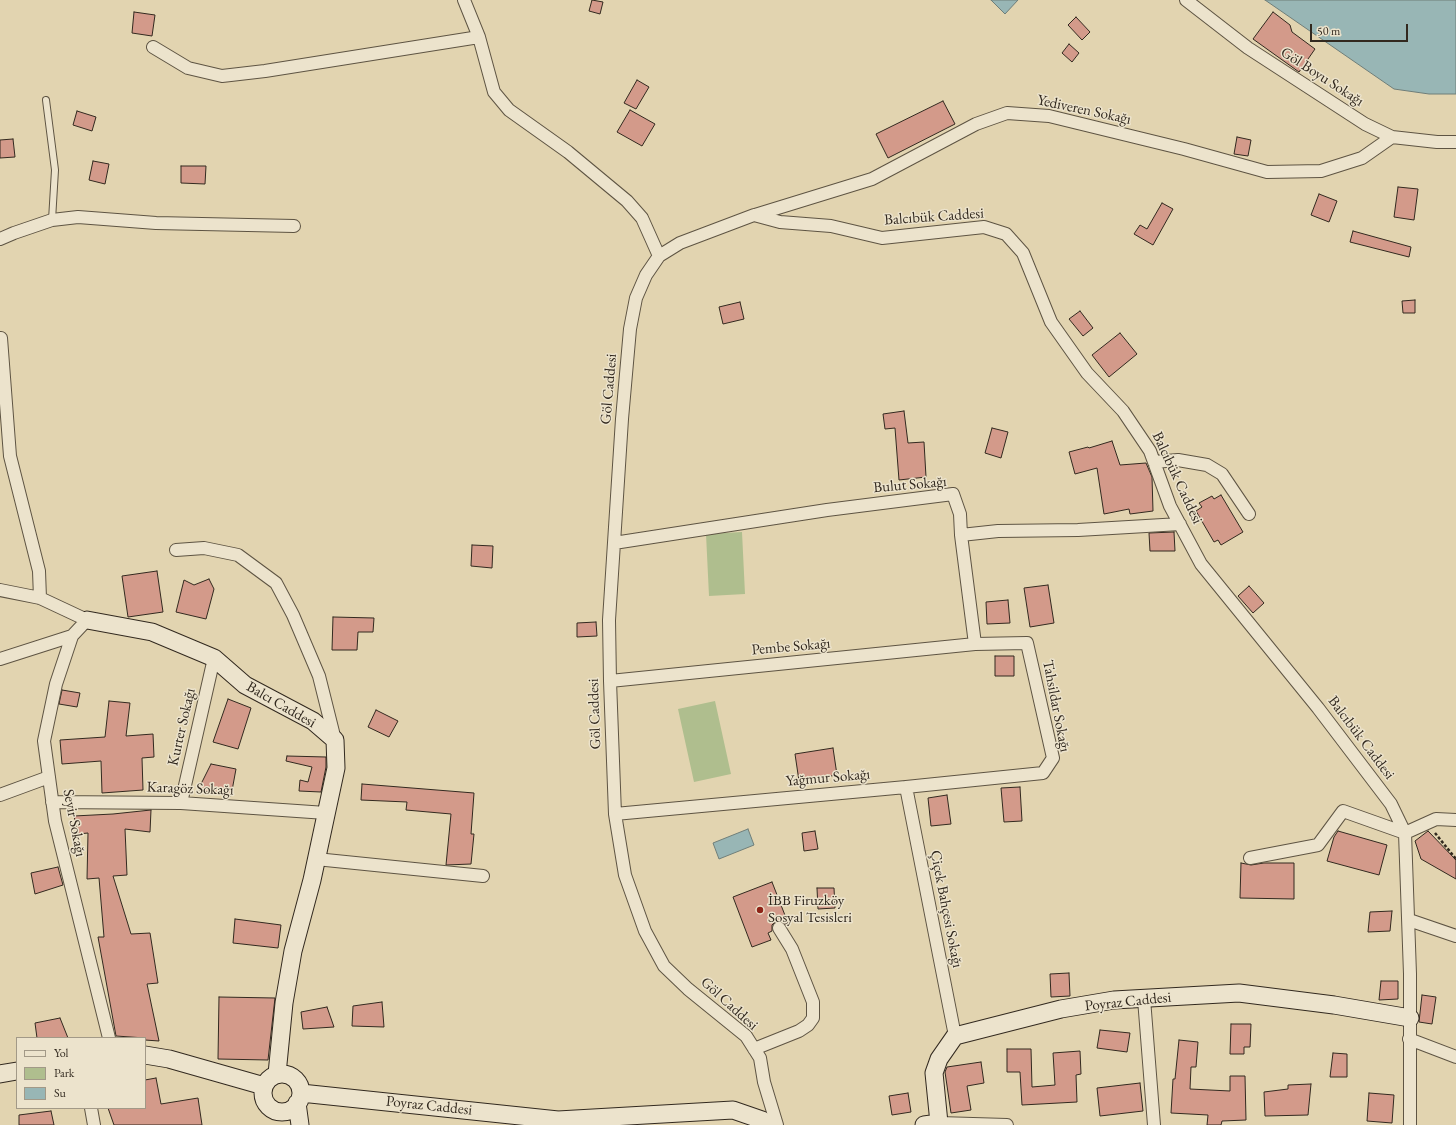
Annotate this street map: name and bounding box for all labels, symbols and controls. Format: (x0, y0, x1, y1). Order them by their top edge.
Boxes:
scale bar (1312, 16, 1410, 42)
text: 50 m (1317, 23, 1340, 39)
street label: Göl Boyu Sokağı (1277, 43, 1367, 111)
street label: Yediveren Sokağı (1035, 91, 1133, 129)
street label: Balcıbük Caddesi (884, 205, 984, 229)
street label: Göl Caddesi (597, 353, 621, 425)
street label: Balcıbük Caddesi (1148, 429, 1206, 527)
street label: Bulut Sokağı (873, 473, 947, 497)
street label: Pembe Sokağı (751, 635, 831, 659)
street label: Tahsildar Sokağı (1038, 658, 1074, 754)
street label: Balcı Caddesi (243, 678, 319, 732)
street label: Göl Caddesi (585, 678, 605, 750)
street label: Kurter Sokağı (164, 686, 200, 768)
street label: Balcıbük Caddesi (1324, 693, 1398, 783)
street label: Yağmur Sokağı (785, 765, 871, 791)
street label: Karagöz Sokağı (146, 778, 234, 800)
street label: Seyir Sokağı (59, 788, 89, 858)
street label: Çiçek Bahçesi Sokağı (926, 849, 966, 969)
place label: İBB Firuzköy Sosyal Tesisleri (768, 892, 852, 927)
marker: İBB Firuzköy Sosyal Tesisleri (755, 905, 765, 915)
street label: Göl Caddesi (697, 974, 761, 1034)
street label: Poyraz Caddesi (1084, 989, 1172, 1015)
legend (16, 1037, 146, 1109)
text: Yol (54, 1045, 68, 1061)
text: Park (54, 1065, 74, 1081)
text: Su (54, 1085, 66, 1101)
street label: Poyraz Caddesi (385, 1093, 473, 1119)

